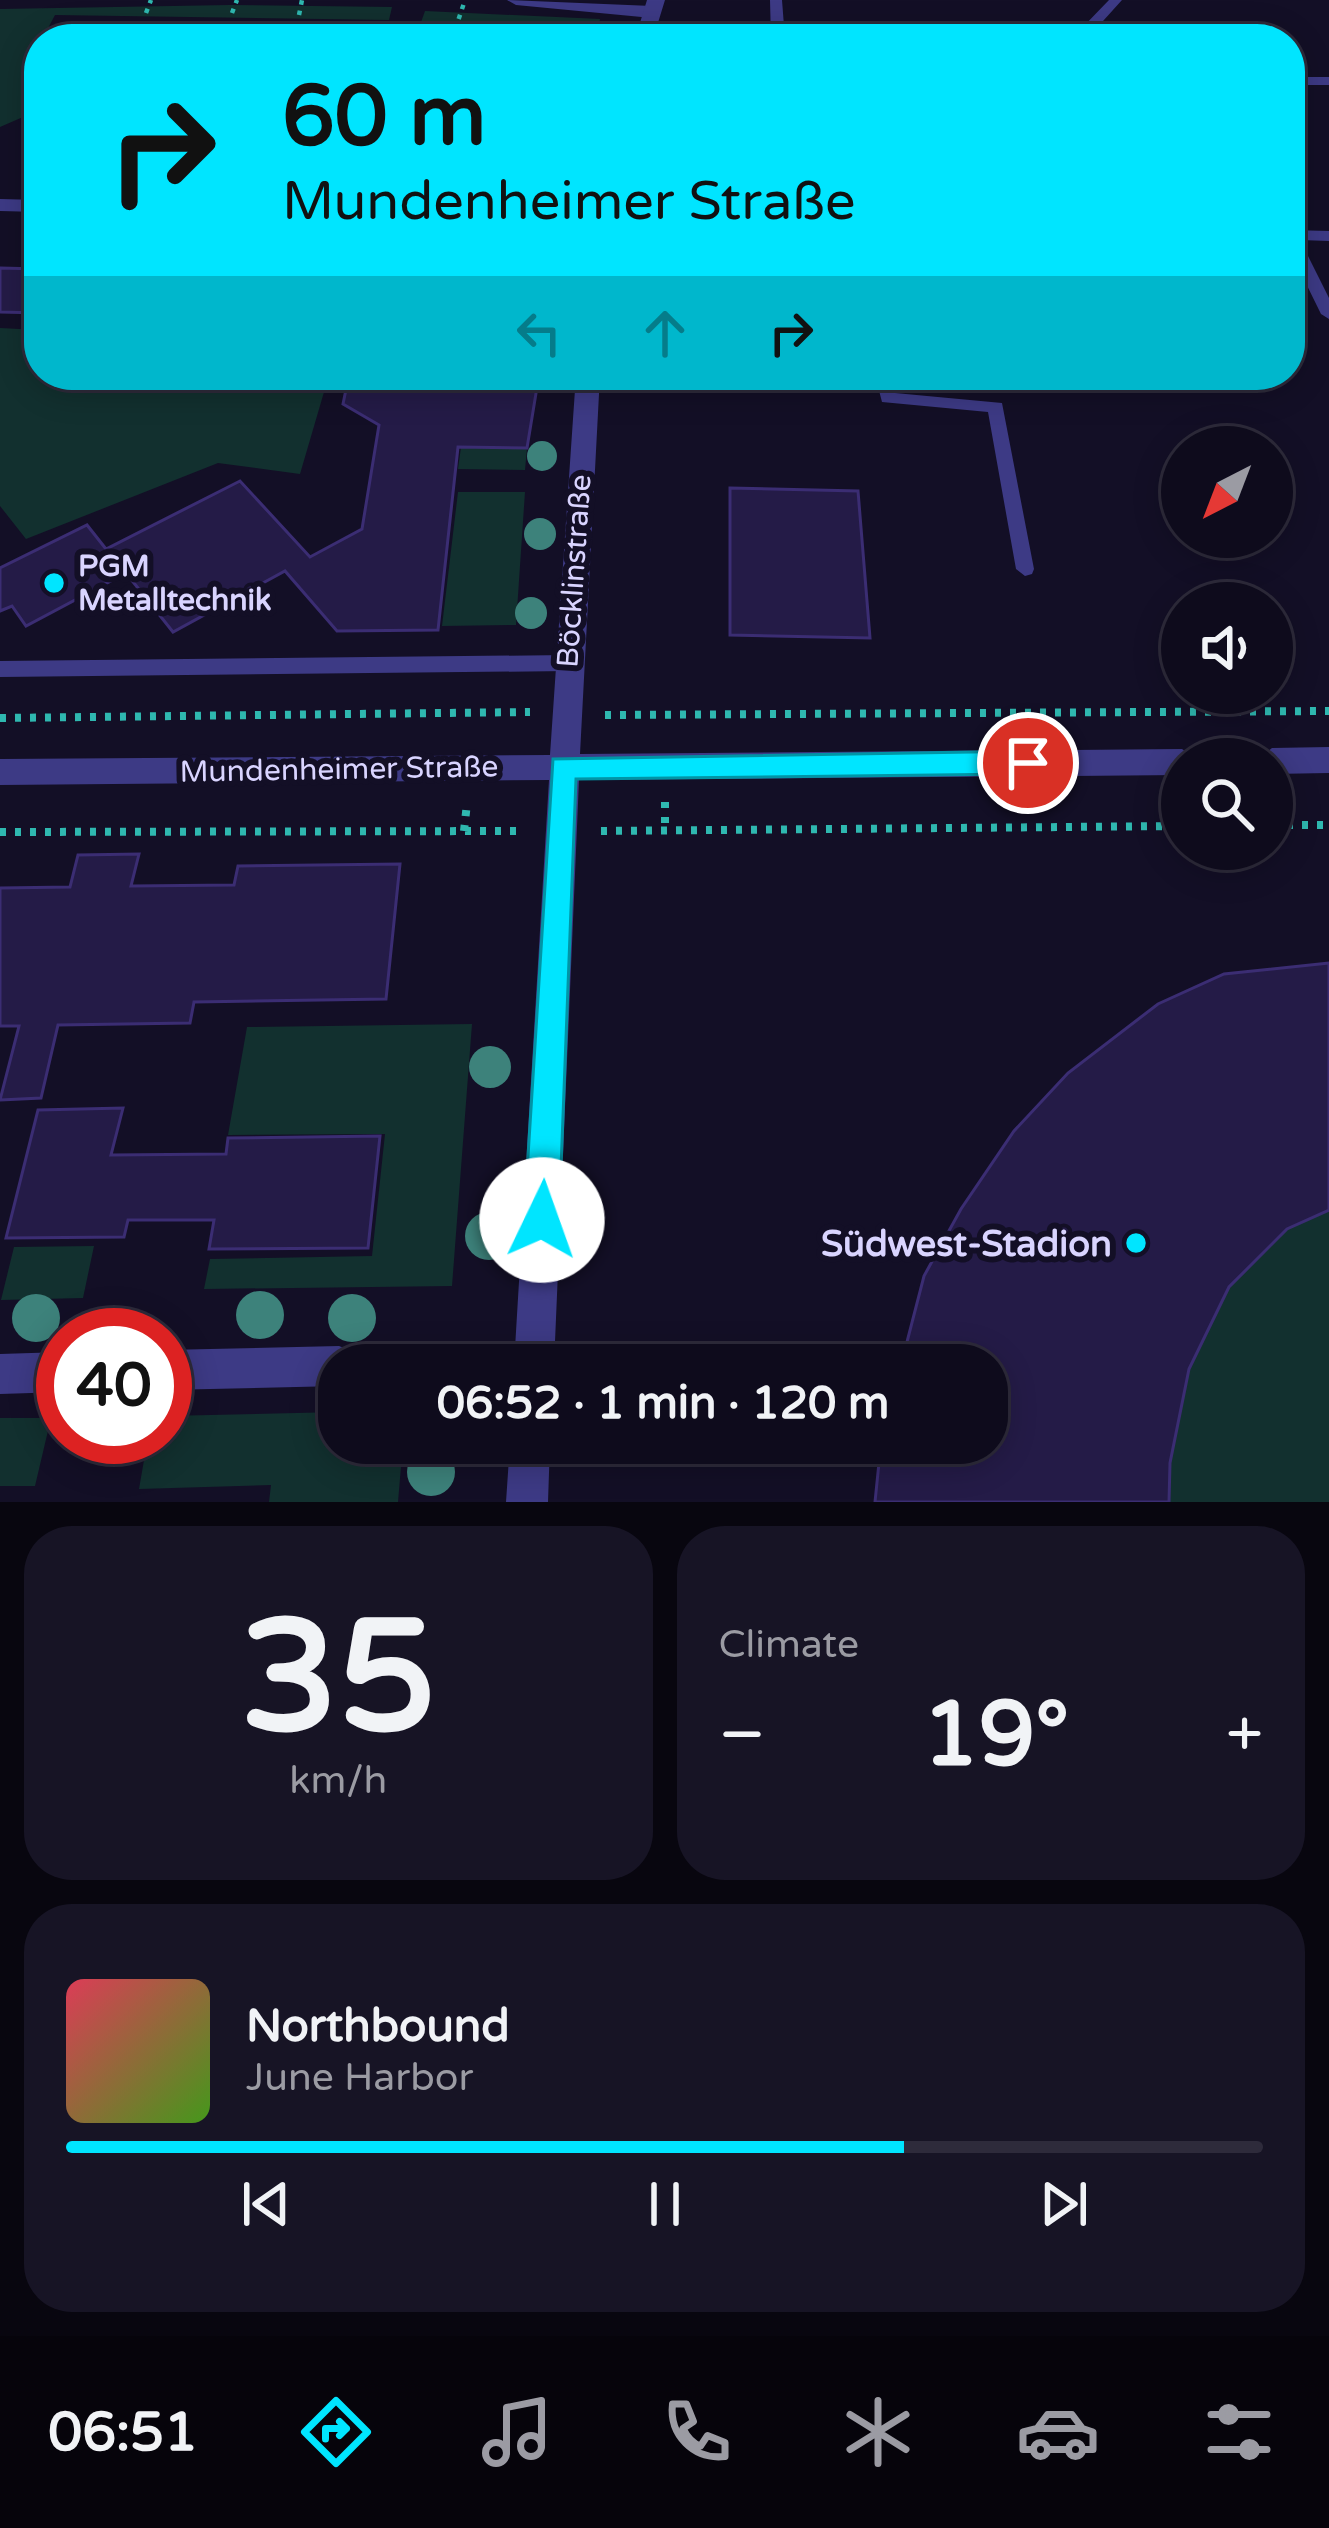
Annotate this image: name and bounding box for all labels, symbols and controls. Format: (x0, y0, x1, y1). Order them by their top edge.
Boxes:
text: 60 m (282, 67, 486, 168)
icon: right (84, 72, 240, 228)
text: Mundenheimer Straße (282, 169, 856, 234)
icon: left (506, 300, 572, 366)
icon: ahead (632, 300, 698, 366)
icon: right (758, 300, 824, 366)
north arrow (1161, 426, 1293, 558)
map controls (1161, 426, 1293, 870)
street label: Böcklinstraße (549, 473, 600, 669)
place label: PGM Metalltechnik (78, 548, 271, 619)
marker: PGM Metalltechnik (41, 570, 67, 596)
button: sound (1161, 582, 1293, 714)
pin (977, 712, 1079, 814)
icon: arrive (995, 730, 1061, 796)
button: search (1161, 738, 1293, 870)
street label: Mundenheimer Straße (179, 748, 499, 791)
position arrow (479, 1157, 605, 1283)
place label: Südwest-Stadion (821, 1223, 1112, 1266)
marker: Südwest-Stadion (1123, 1230, 1149, 1256)
speed limit sign: 40 (36, 1308, 192, 1464)
text: 06:52 · 1 min · 120 m (437, 1377, 889, 1431)
text: 35 (240, 1585, 436, 1773)
text: Climate (719, 1621, 859, 1668)
text: 19° (922, 1681, 1069, 1790)
text: − (719, 1695, 766, 1775)
text: + (1226, 1695, 1263, 1775)
text: km/h (289, 1757, 387, 1804)
text: Northbound (246, 2000, 510, 2054)
text: June Harbor (246, 2054, 473, 2101)
icon: previous (233, 2171, 299, 2237)
icon: pause (632, 2171, 698, 2237)
icon: next (1031, 2171, 1097, 2237)
icon: directions (294, 2390, 378, 2474)
icon: music (475, 2390, 559, 2474)
icon: phone (655, 2390, 739, 2474)
icon: climate (836, 2390, 920, 2474)
icon: car (1016, 2390, 1100, 2474)
icon: filters (1197, 2390, 1281, 2474)
text: 06:51 (48, 2400, 198, 2465)

